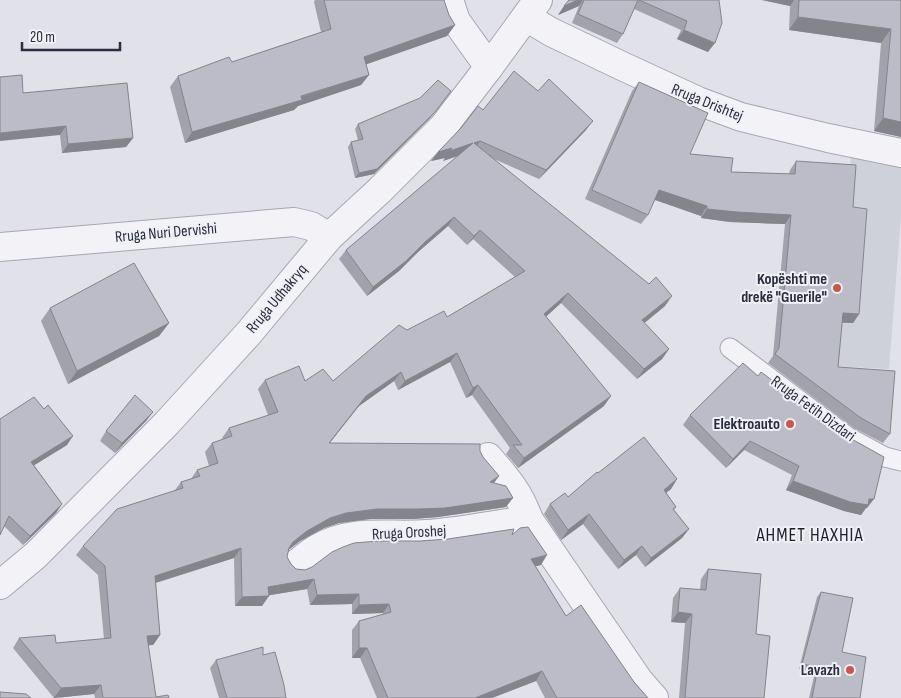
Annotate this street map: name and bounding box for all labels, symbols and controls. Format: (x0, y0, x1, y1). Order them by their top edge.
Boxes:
scale bar (22, 20, 120, 52)
text: 20 m (30, 28, 55, 47)
street label: Rruga Drishtej (668, 80, 746, 126)
street label: Rruga Nuri Dervishi (114, 219, 218, 247)
street label: Rruga Udhakryq (242, 260, 312, 338)
place label: Kopështi me drekë "Guerile" (741, 270, 827, 307)
marker: Kopështi me drekë "Guerile" (831, 282, 843, 294)
street label: Rruga Fetih Dizdari (767, 372, 859, 446)
place label: Elektroauto (713, 415, 780, 434)
marker: Elektroauto (784, 418, 796, 430)
street label: Rruga Oroshej (371, 522, 447, 544)
district label: AHMET HAXHIA (755, 524, 864, 547)
place label: Lavazh (801, 661, 840, 680)
marker: Lavazh (844, 664, 856, 676)

